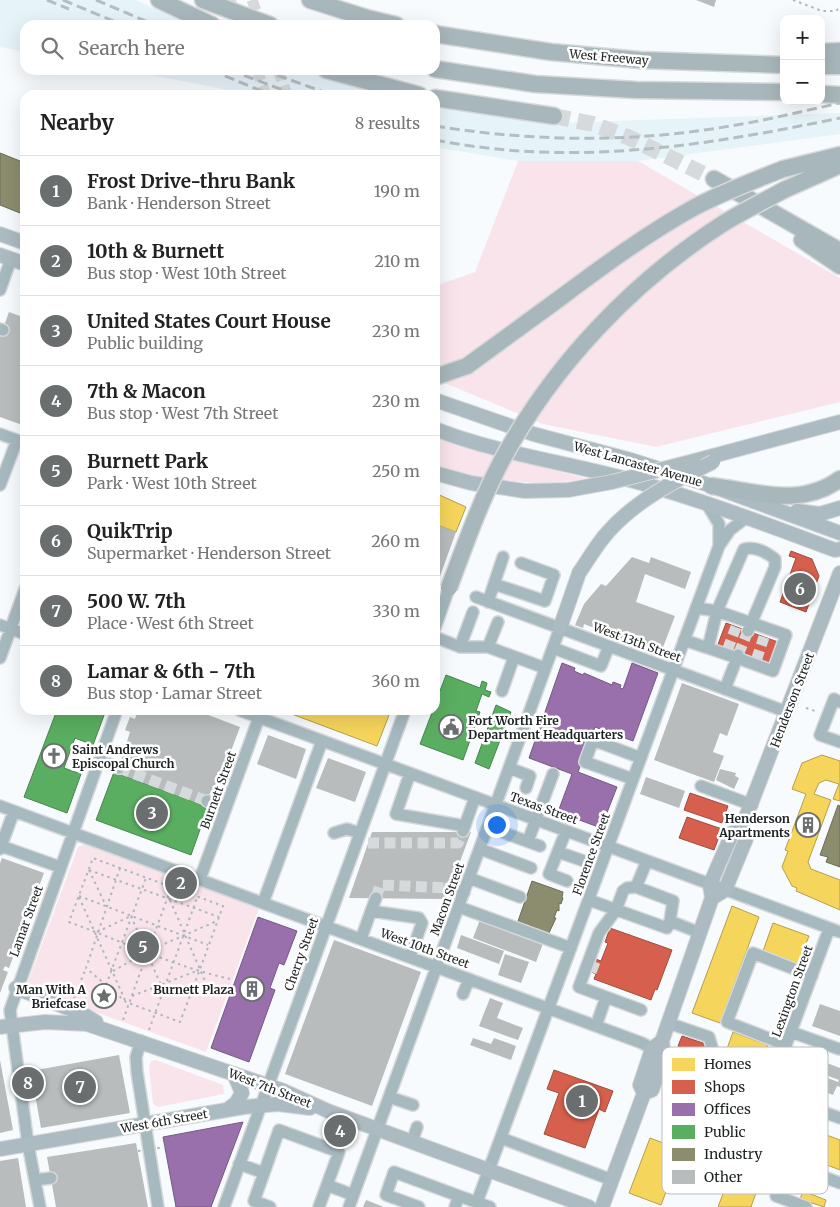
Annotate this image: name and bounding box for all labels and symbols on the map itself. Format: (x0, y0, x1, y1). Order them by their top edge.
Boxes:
street label: West Freeway (568, 46, 649, 68)
street label: West Lancaster Avenue (571, 438, 704, 490)
pin: 6 (784, 570, 816, 608)
street label: West 13th Street (590, 619, 683, 665)
street label: Henderson Street (767, 650, 817, 750)
place label: Fort Worth Fire Department Headquarters (468, 713, 623, 742)
public building icon: Fort Worth Fire Department Headquarters (438, 714, 464, 740)
place label: Saint Andrews Episcopal Church (72, 742, 175, 771)
church icon: Saint Andrews Episcopal Church (41, 743, 67, 769)
street label: Burnett Street (197, 749, 239, 831)
street label: Texas Street (508, 789, 580, 827)
pin: 3 (136, 794, 168, 832)
street label: Florence Street (569, 810, 613, 897)
place label: Henderson Apartments (718, 811, 790, 840)
your location (484, 812, 510, 838)
building icon: Henderson Apartments (795, 812, 821, 838)
street label: Macon Street (427, 860, 467, 937)
pin: 2 (165, 864, 197, 902)
street label: Lamar Street (6, 883, 46, 959)
street label: Cherry Street (281, 915, 321, 993)
street label: West 10th Street (378, 925, 472, 971)
pin: 5 (127, 928, 159, 966)
street label: Lexington Street (768, 943, 816, 1039)
building icon: Burnett Plaza (239, 976, 265, 1002)
place label: Man With A Briefcase (16, 982, 87, 1011)
place label: Burnett Plaza (153, 982, 234, 997)
place icon: Man With A Briefcase (91, 983, 117, 1009)
legend (662, 1047, 828, 1194)
text: Homes (704, 1055, 751, 1073)
pin: 8 (12, 1064, 44, 1102)
street label: West 7th Street (225, 1065, 314, 1111)
pin: 7 (64, 1068, 96, 1106)
text: Shops (704, 1078, 745, 1096)
pin: 1 (566, 1082, 598, 1120)
text: Offices (704, 1100, 751, 1118)
street label: West 6th Street (118, 1106, 209, 1136)
pin: 4 (324, 1112, 356, 1150)
text: Public (704, 1123, 746, 1141)
text: Industry (704, 1145, 763, 1163)
text: Other (704, 1168, 743, 1186)

